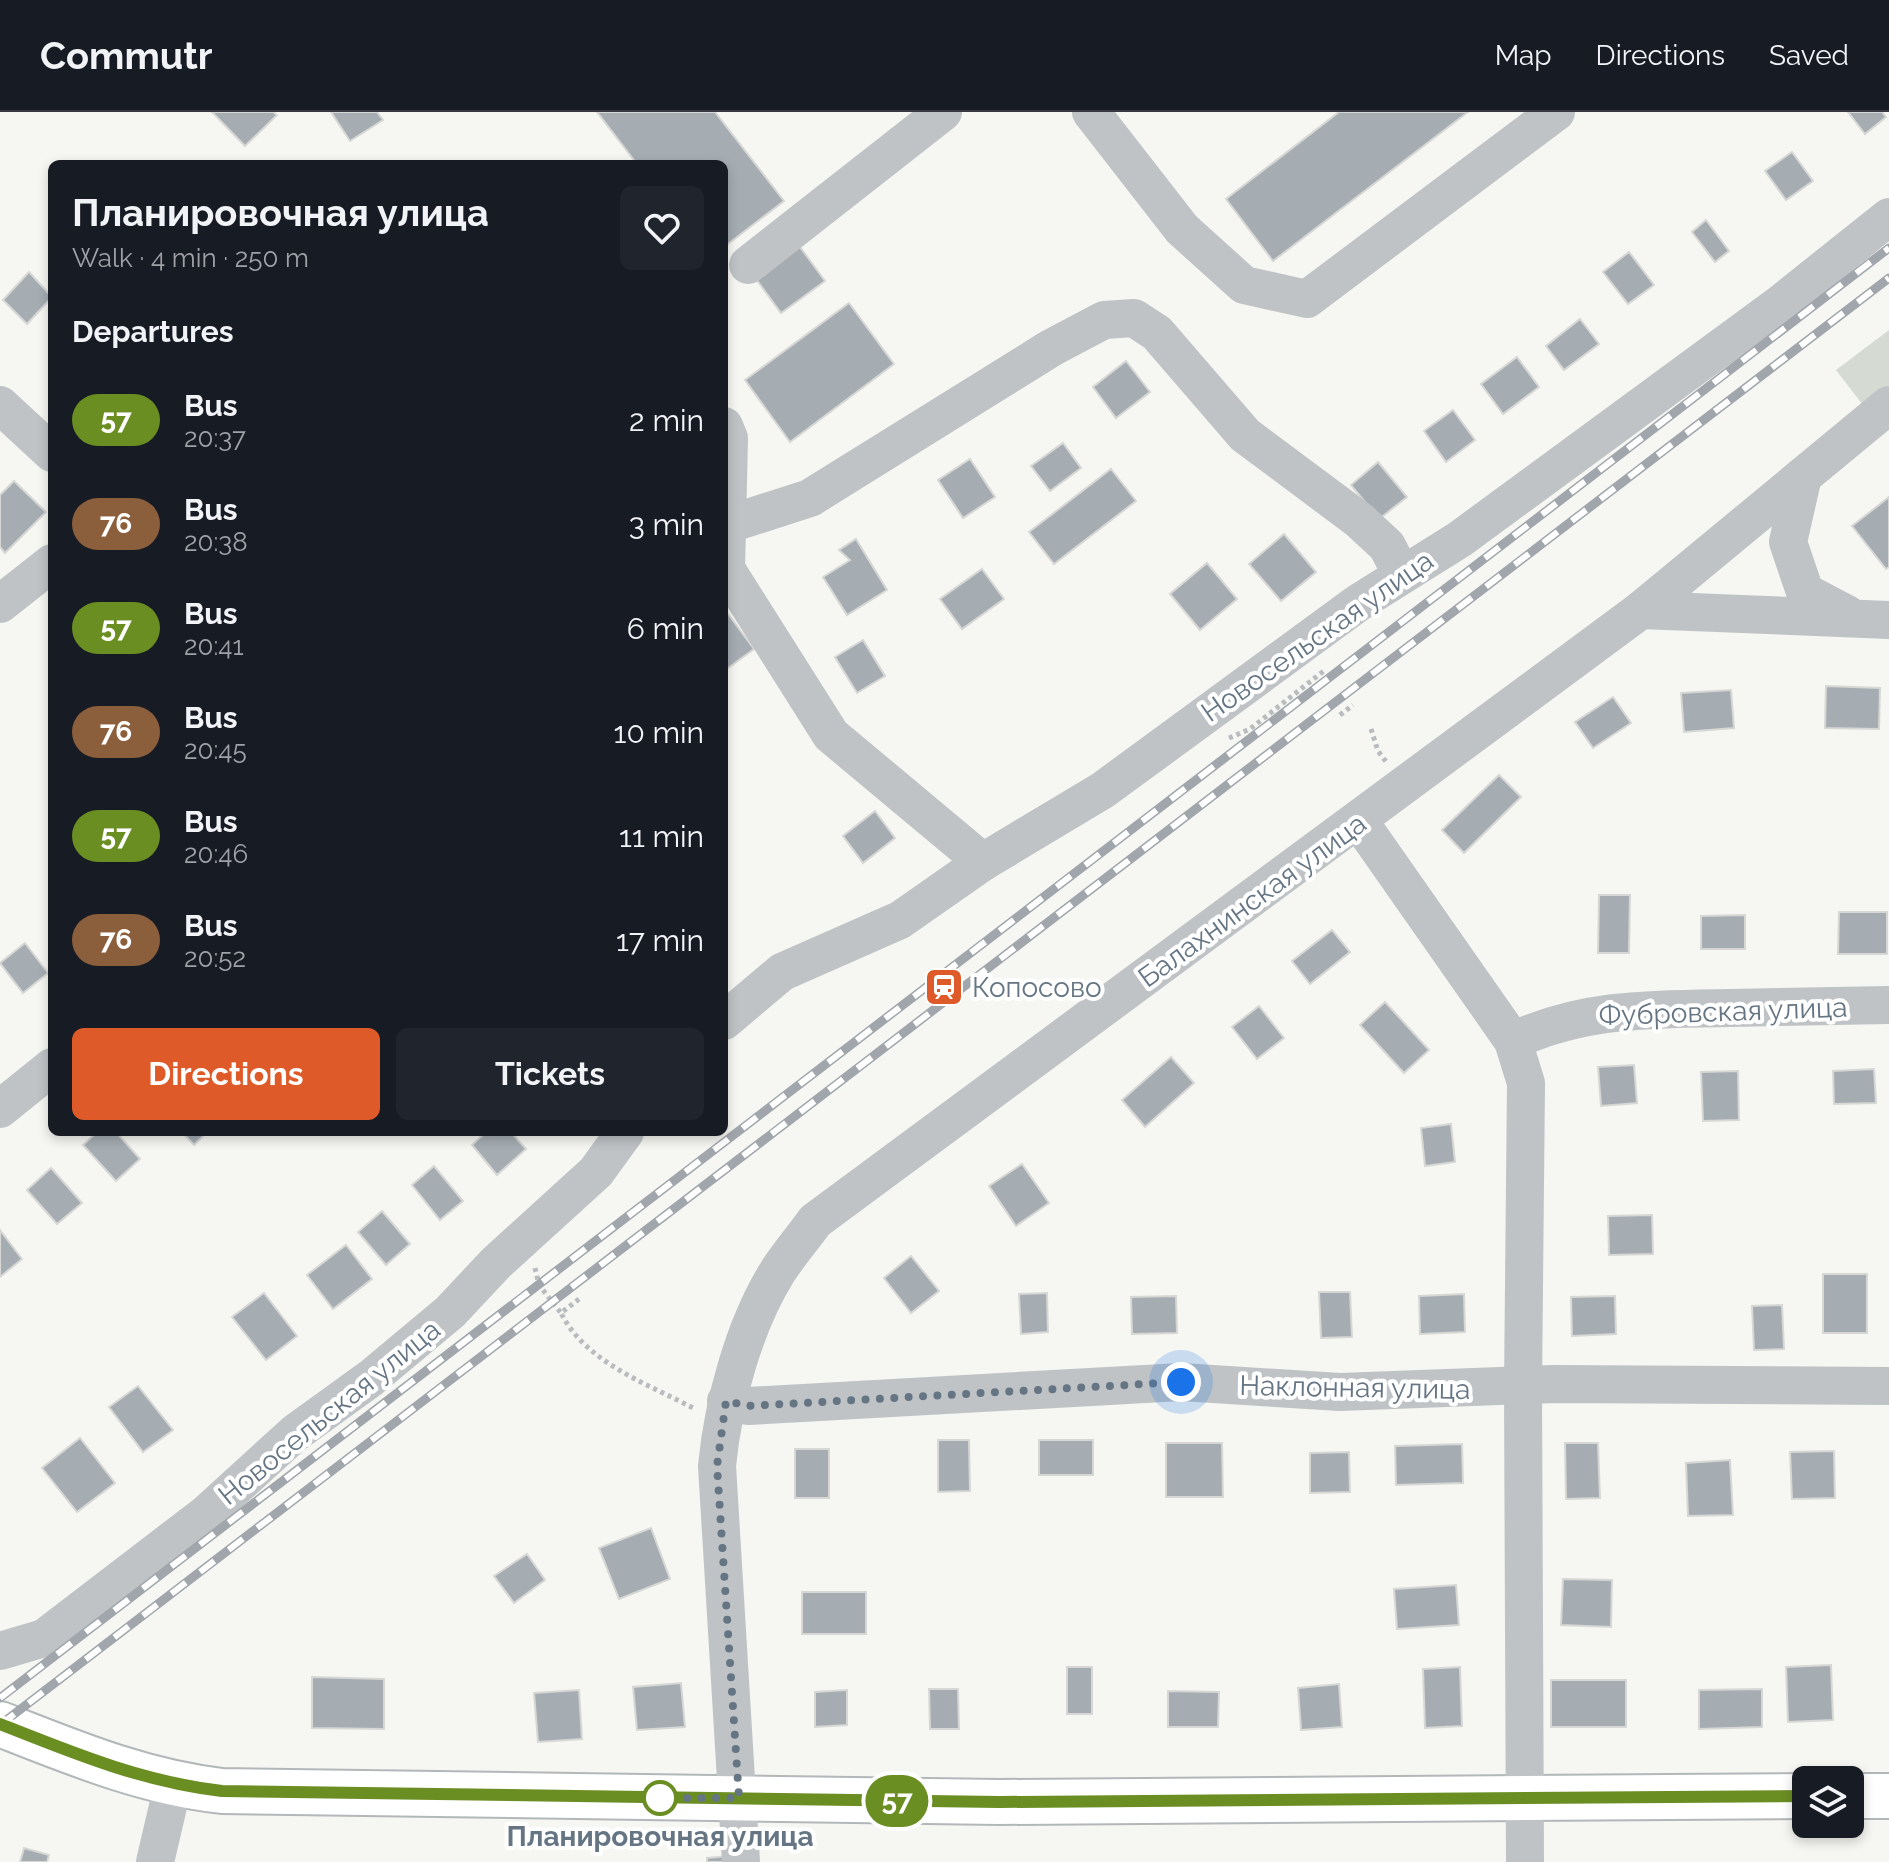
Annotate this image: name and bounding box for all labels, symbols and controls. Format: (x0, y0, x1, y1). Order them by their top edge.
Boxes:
text: Commutr (40, 33, 212, 78)
text: Map (1495, 39, 1552, 72)
text: Directions (1596, 39, 1725, 72)
text: Saved (1769, 39, 1849, 72)
button: heart (620, 186, 704, 270)
text: Планировочная улица (72, 190, 489, 235)
text: Walk · 4 min · 250 m (72, 243, 309, 273)
text: Departures (72, 314, 234, 349)
text: Bus (184, 388, 238, 423)
text: 57 (100, 403, 132, 436)
text: 2 min (629, 403, 704, 438)
text: 20:37 (184, 423, 246, 453)
text: Bus (184, 492, 238, 527)
text: 76 (100, 507, 132, 540)
text: 3 min (629, 507, 704, 542)
text: 20:38 (184, 527, 248, 557)
street label: Новосельская улица (1195, 544, 1439, 729)
text: Bus (184, 596, 238, 631)
text: 57 (100, 611, 132, 644)
text: 6 min (627, 611, 704, 646)
text: 20:41 (184, 631, 244, 661)
text: Bus (184, 700, 238, 735)
text: 76 (100, 715, 132, 748)
text: 10 min (614, 715, 704, 750)
text: 20:45 (184, 735, 247, 765)
text: Bus (184, 804, 238, 839)
street label: Балахнинская улица (1132, 807, 1373, 994)
text: 57 (100, 819, 132, 852)
text: 11 min (619, 819, 704, 854)
text: 20:46 (184, 839, 248, 869)
text: Bus (184, 908, 238, 943)
text: 76 (100, 923, 132, 956)
text: 17 min (616, 923, 704, 958)
text: 20:52 (184, 943, 246, 973)
station icon: Копосово (923, 966, 965, 1008)
place label: Копосово (972, 971, 1102, 1004)
street label: Фубровская улица (1598, 991, 1848, 1032)
button: Directions (72, 1028, 380, 1120)
button: Tickets (396, 1028, 704, 1120)
street label: Новосельская улица (212, 1313, 447, 1512)
your location (1161, 1362, 1201, 1402)
street label: Наклонная улица (1239, 1369, 1471, 1406)
map controls (1792, 1766, 1864, 1838)
button: layers (1792, 1766, 1864, 1838)
line badge: 57 (861, 1775, 933, 1827)
marker: Планировочная улица (643, 1781, 677, 1815)
text: 57 (881, 1784, 913, 1817)
place label: Планировочная улица (506, 1820, 814, 1853)

